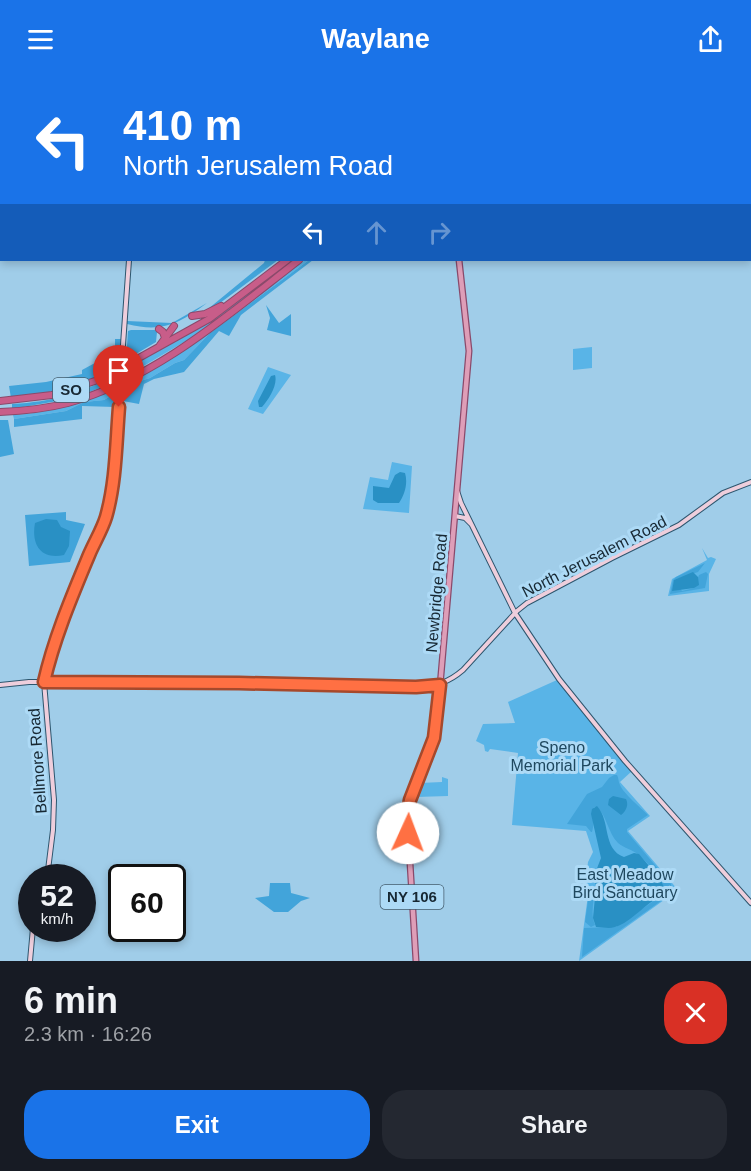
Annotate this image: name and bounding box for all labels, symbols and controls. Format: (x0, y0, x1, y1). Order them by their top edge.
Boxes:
icon: menu (24, 23, 57, 56)
icon: share (694, 23, 727, 56)
text: Waylane (321, 24, 430, 54)
icon: left (24, 102, 102, 180)
text: 410 m (123, 102, 242, 149)
text: North Jerusalem Road (123, 151, 393, 181)
icon: left (297, 216, 330, 249)
icon: ahead (360, 216, 393, 249)
icon: right (423, 216, 456, 249)
pin (93, 345, 144, 407)
icon: arrive (102, 354, 135, 387)
road number: SO (53, 378, 89, 402)
street label: North Jerusalem Road (519, 513, 669, 600)
street label: Newbridge Road (423, 533, 450, 653)
street label: Bellmore Road (25, 708, 50, 814)
park label: Speno Memorial Park (510, 739, 615, 774)
position arrow (376, 801, 440, 865)
speed limit sign: 60 (108, 864, 186, 942)
park label: East Meadow Bird Sanctuary (573, 866, 677, 901)
text: 52 (40, 879, 74, 912)
road number: NY 106 (380, 885, 444, 909)
text: km/h (41, 910, 73, 927)
text: 6 min (24, 980, 118, 1021)
button: close (664, 981, 727, 1044)
text: 2.3 km · 16:26 (24, 1023, 152, 1045)
button: Exit (24, 1090, 370, 1159)
button: Share (382, 1090, 727, 1159)

